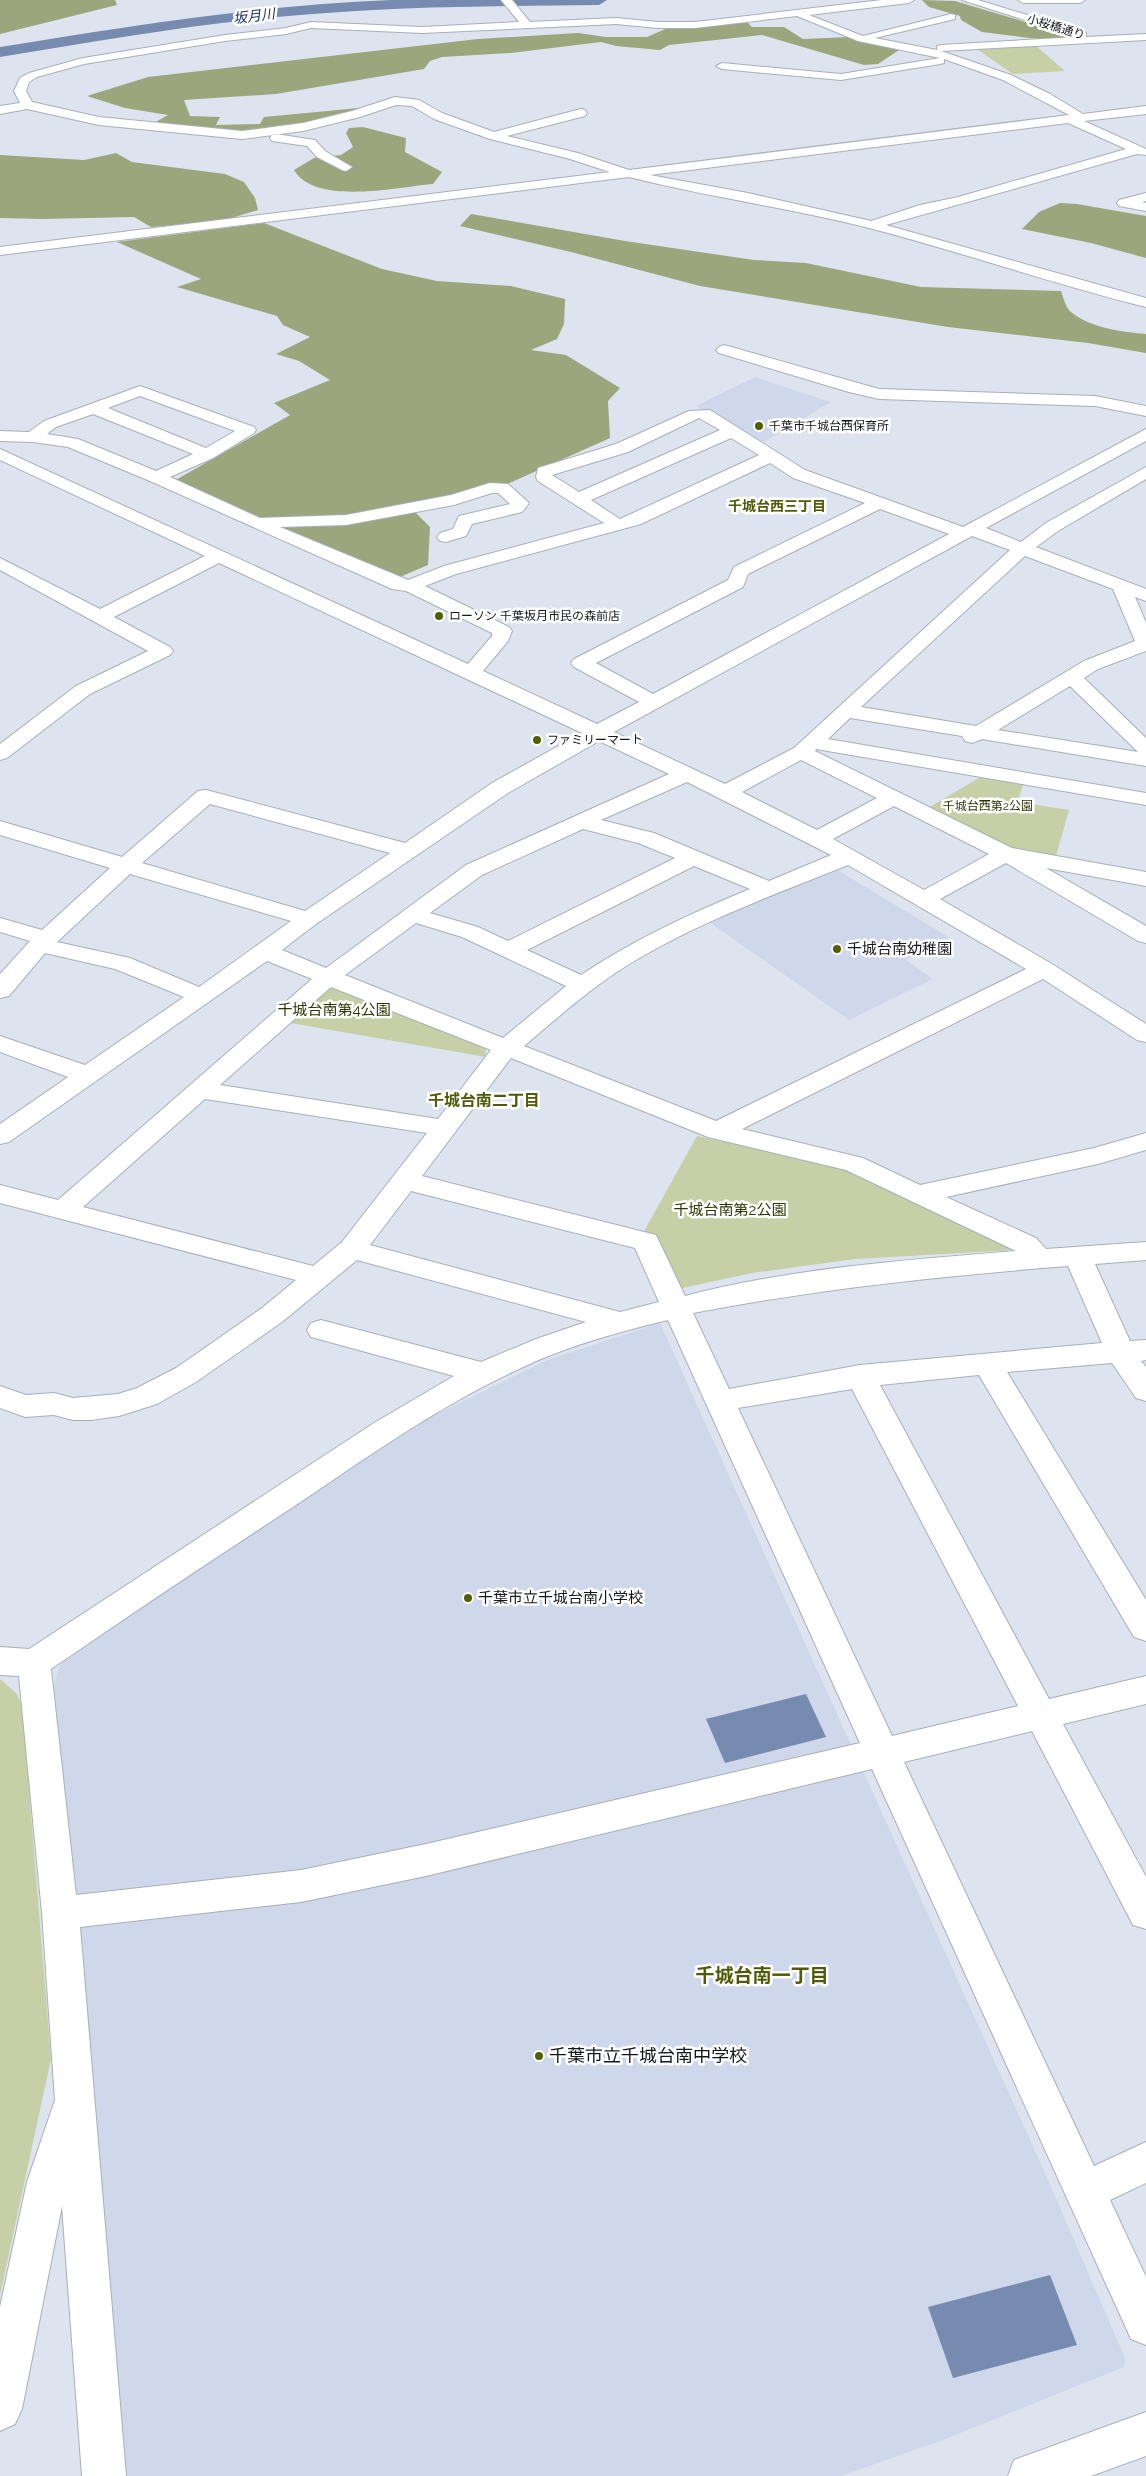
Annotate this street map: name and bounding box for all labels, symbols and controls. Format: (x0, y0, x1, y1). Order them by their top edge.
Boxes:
water label: 坂月川 (232, 5, 278, 26)
street label: 小桜橋通り (1025, 12, 1087, 42)
place label: 千葉市千城台西保育所 (769, 419, 889, 433)
marker: 千葉市千城台西保育所 (753, 420, 765, 432)
district label: 千城台西三丁目 (728, 498, 826, 514)
place label: ローソン 千葉坂月市民の森前店 (449, 609, 620, 623)
marker: ローソン 千葉坂月市民の森前店 (433, 610, 445, 622)
place label: ファミリーマート (547, 733, 643, 747)
marker: ファミリーマート (531, 734, 543, 746)
park label: 千城台西第2公園 (943, 799, 1033, 813)
place label: 千城台南幼稚園 (847, 940, 952, 958)
marker: 千城台南幼稚園 (831, 943, 843, 955)
park label: 千城台南第4公園 (277, 1001, 391, 1019)
district label: 千城台南二丁目 (428, 1091, 540, 1110)
park label: 千城台南第2公園 (674, 1201, 786, 1219)
place label: 千葉市立千城台南小学校 (478, 1589, 643, 1607)
marker: 千葉市立千城台南小学校 (462, 1592, 474, 1604)
district label: 千城台南一丁目 (695, 1964, 829, 1986)
place label: 千葉市立千城台南中学校 (549, 2045, 747, 2066)
marker: 千葉市立千城台南中学校 (533, 2050, 545, 2062)

